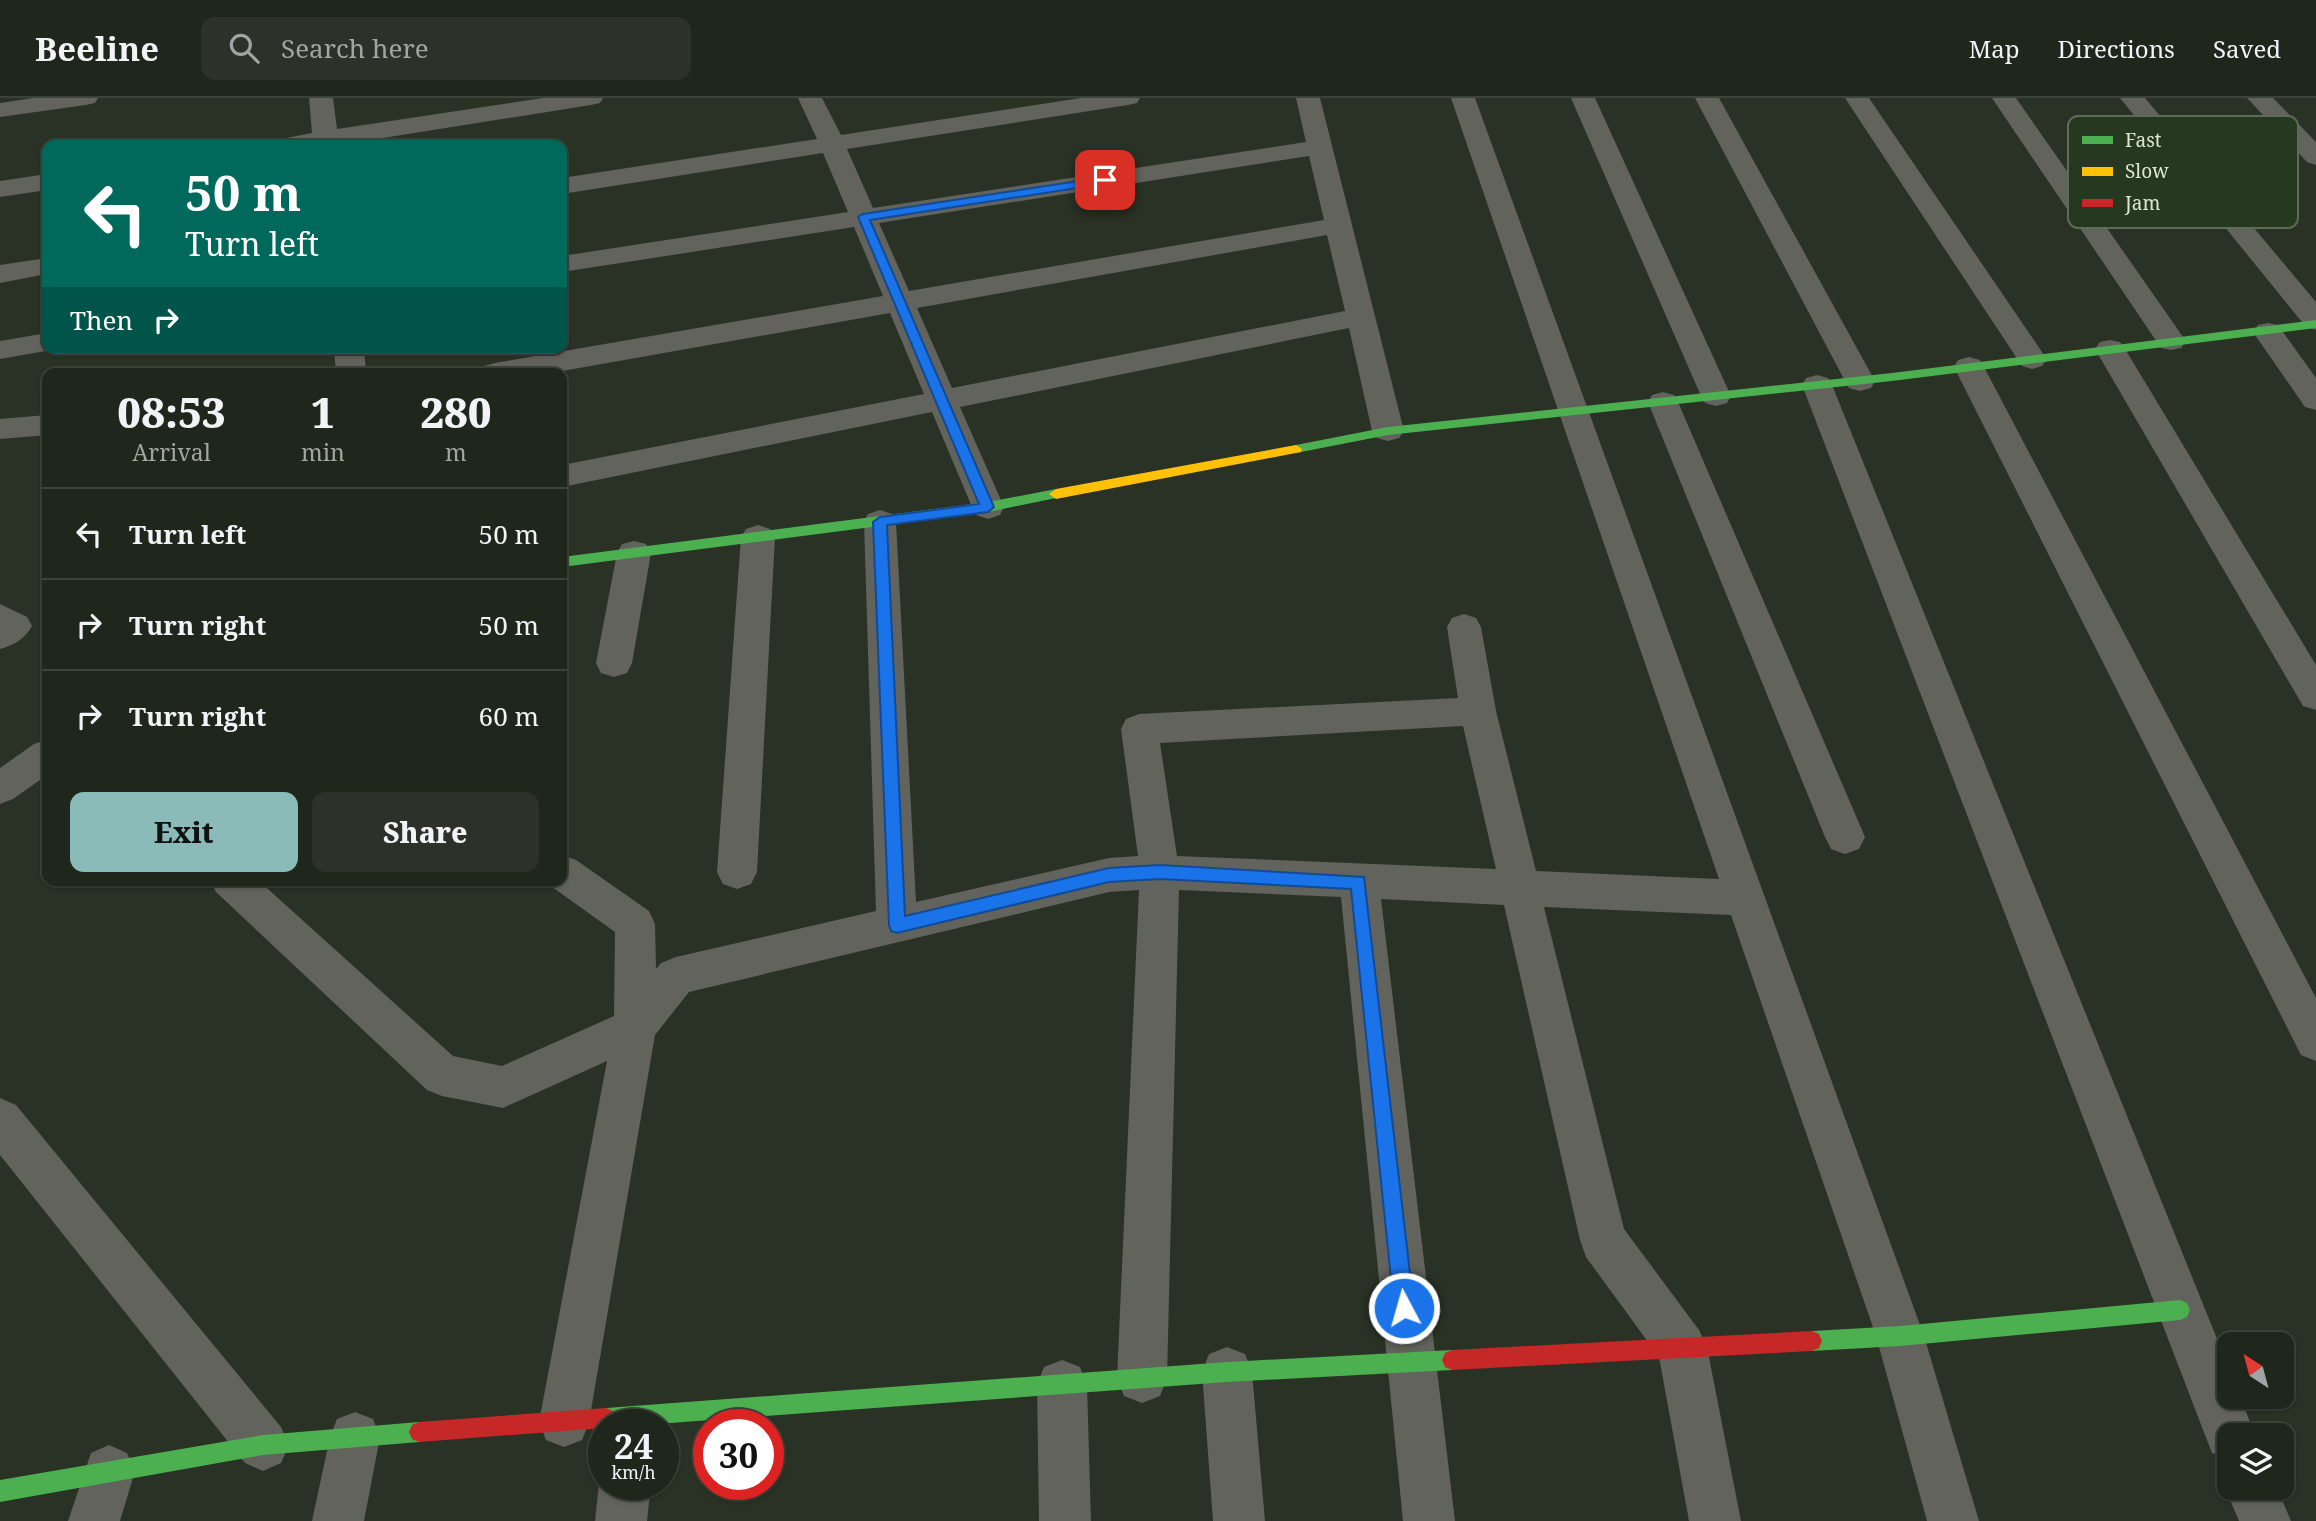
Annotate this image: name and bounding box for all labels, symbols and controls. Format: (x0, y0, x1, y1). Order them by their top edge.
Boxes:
search box (201, 17, 691, 80)
text: Beeline (35, 26, 159, 71)
icon: search (225, 29, 263, 67)
text: Search here (281, 30, 429, 66)
text: Map (1969, 32, 2020, 65)
text: Directions (2058, 32, 2175, 65)
text: Saved (2213, 32, 2281, 65)
legend (2068, 116, 2298, 228)
text: Fast (2125, 127, 2162, 153)
pin (1075, 150, 1135, 210)
text: Slow (2125, 158, 2169, 184)
text: 50 m (185, 159, 301, 225)
icon: arrive (1086, 161, 1124, 199)
icon: left (70, 168, 161, 259)
text: Jam (2124, 190, 2160, 216)
text: Turn left (185, 222, 319, 265)
icon: right (147, 301, 185, 339)
text: Then (70, 302, 133, 338)
text: 08:53 (117, 383, 226, 440)
text: 1 (311, 383, 335, 440)
text: 280 (420, 383, 492, 440)
text: Arrival (132, 436, 211, 468)
text: min (301, 436, 345, 468)
text: m (445, 436, 467, 468)
icon: left (70, 515, 108, 553)
text: Turn left (129, 516, 246, 552)
text: 50 m (479, 516, 539, 552)
icon: right (70, 606, 108, 644)
text: Turn right (129, 607, 266, 643)
text: 50 m (479, 607, 539, 643)
icon: right (70, 697, 108, 735)
text: Turn right (129, 698, 266, 734)
text: 60 m (479, 698, 539, 734)
button: Exit (70, 792, 298, 872)
button: Share (312, 792, 539, 872)
position arrow (1367, 1271, 1441, 1345)
north arrow (2217, 1332, 2294, 1409)
map controls (2217, 1332, 2294, 1500)
speed limit sign: 30 (693, 1409, 784, 1500)
text: 24 (614, 1422, 653, 1469)
button: layers (2217, 1423, 2294, 1500)
text: km/h (611, 1460, 656, 1484)

